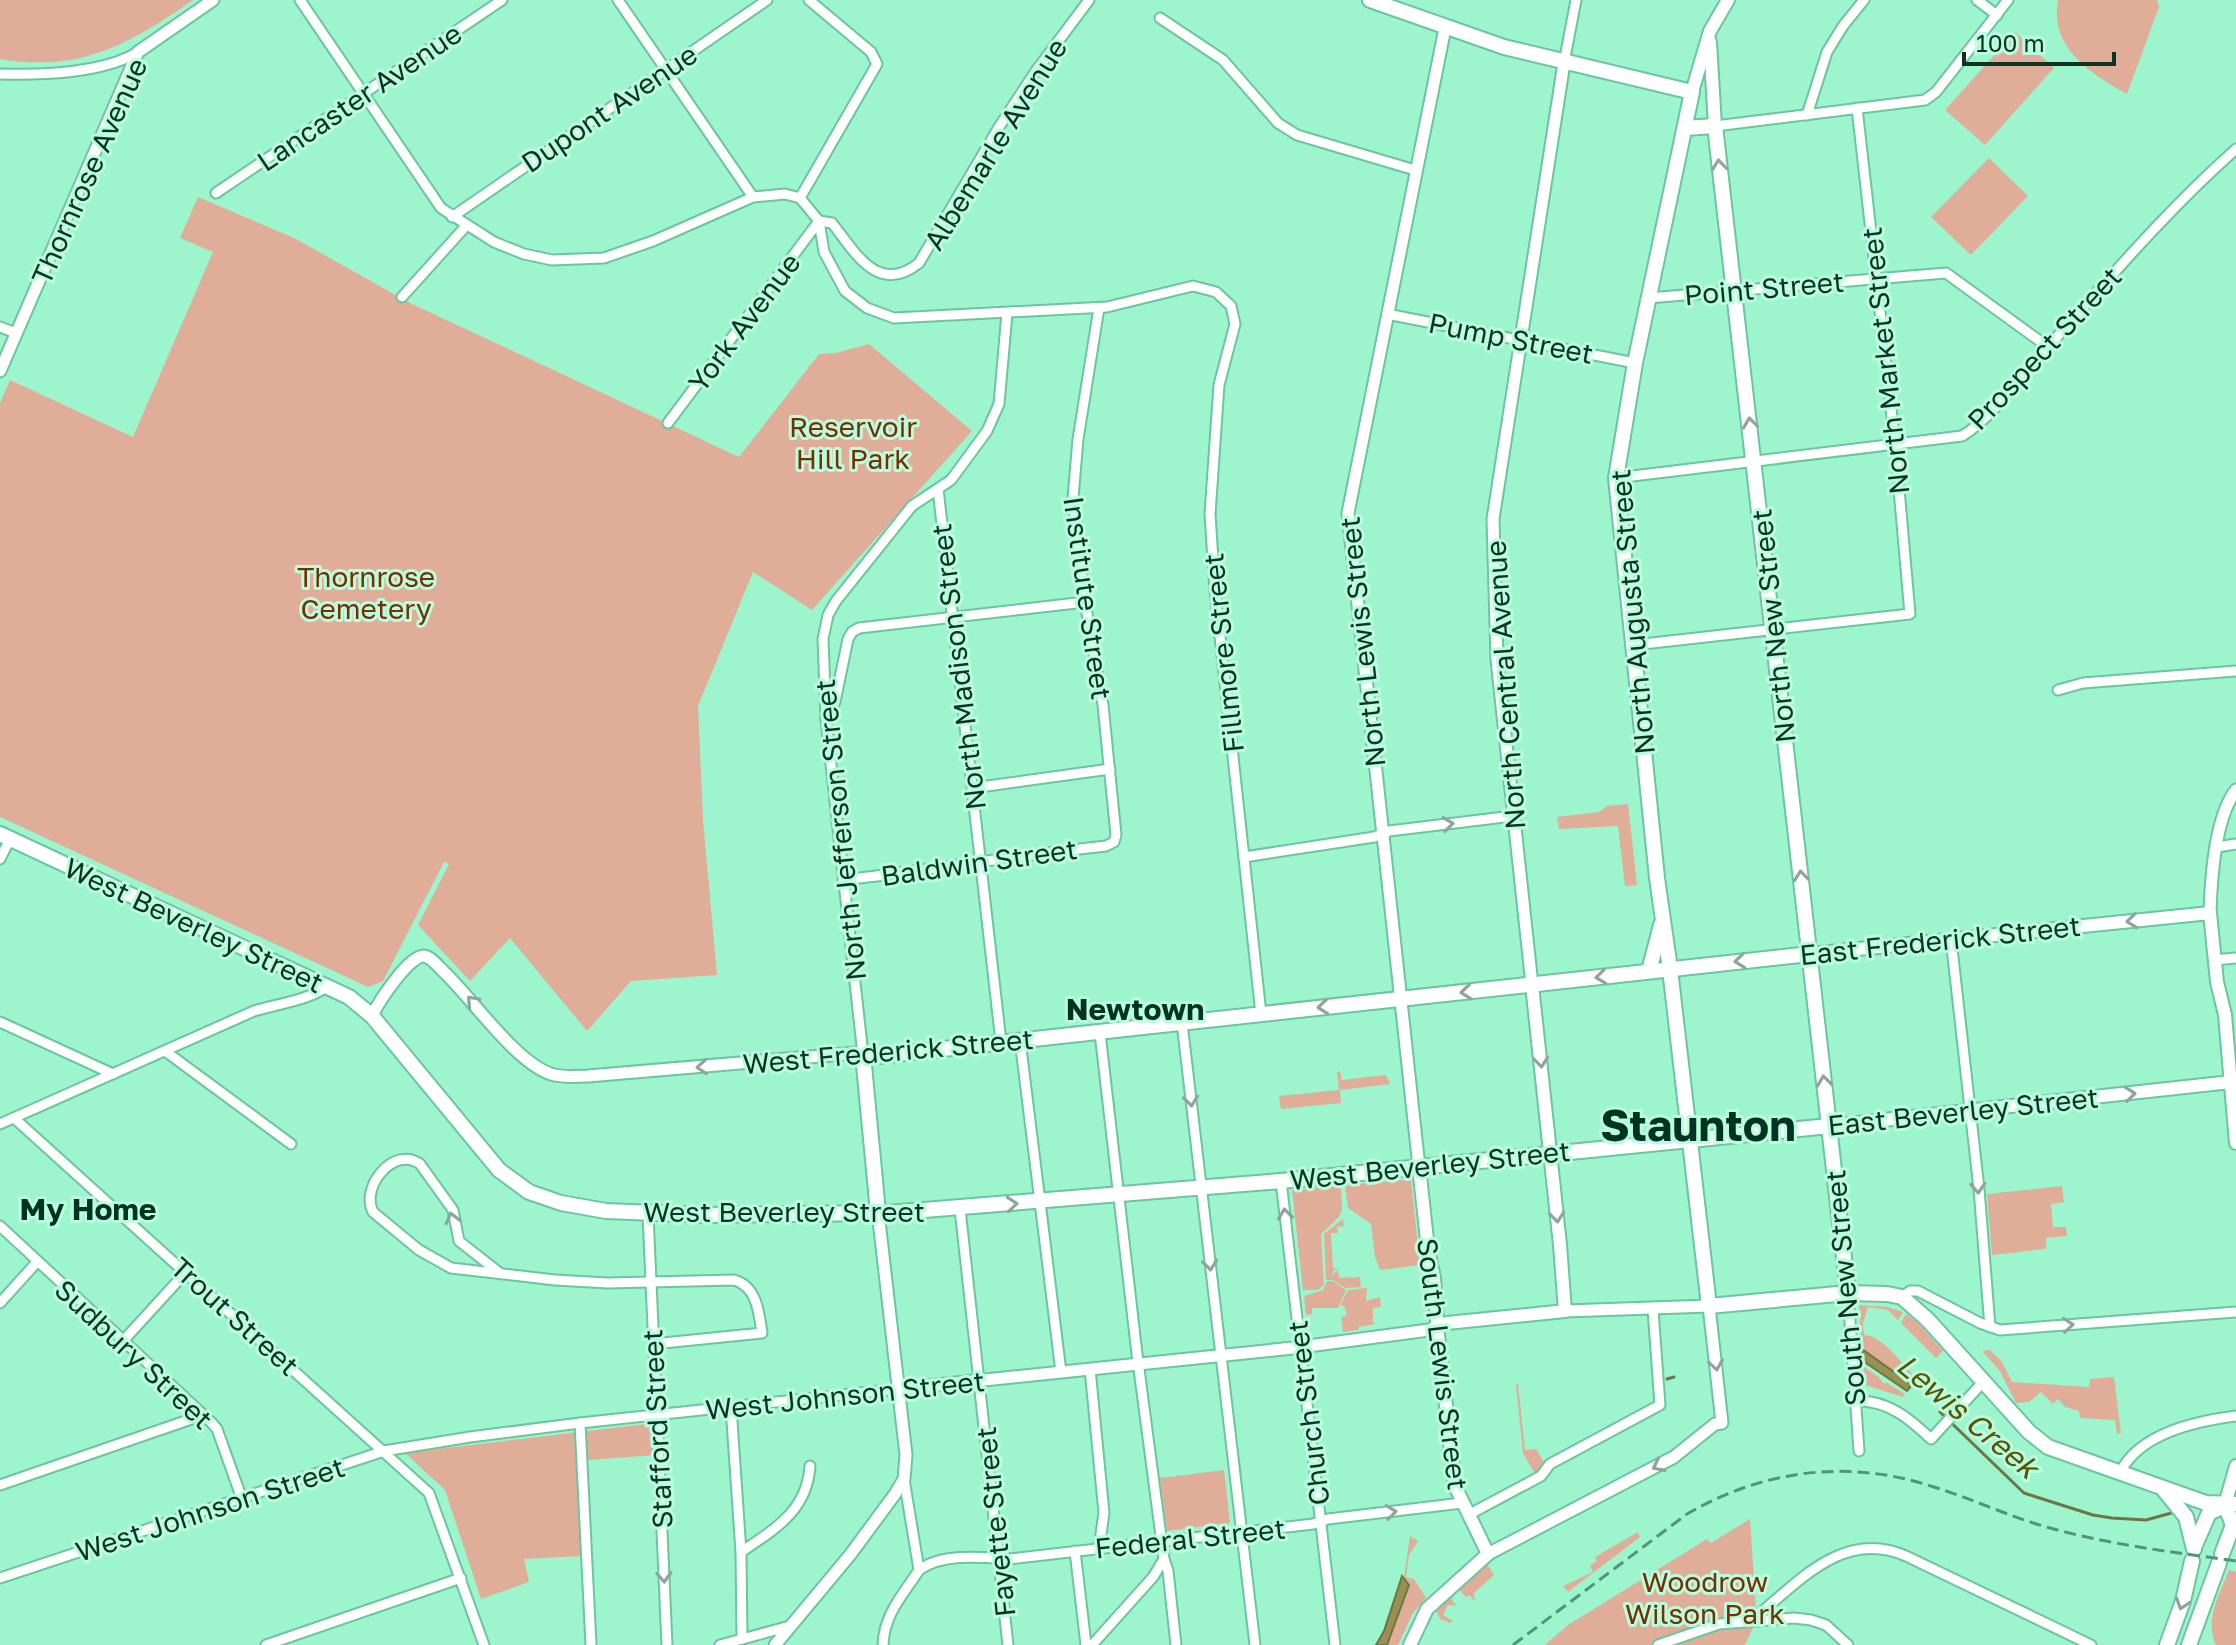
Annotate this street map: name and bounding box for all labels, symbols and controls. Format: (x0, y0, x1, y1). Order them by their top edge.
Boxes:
street label: Lancaster Avenue (251, 16, 467, 178)
scale bar (1964, 16, 2114, 66)
text: 100 m (1976, 28, 2045, 57)
street label: Albemarle Avenue (917, 32, 1073, 256)
street label: Dupont Avenue (515, 37, 703, 179)
street label: Thornrose Avenue (24, 53, 154, 289)
one-way arrow (1711, 158, 1728, 171)
street label: North Market Street (1855, 226, 1915, 496)
street label: York Avenue (681, 246, 807, 398)
street label: Prospect Street (1960, 260, 2128, 436)
street label: Point Street (1683, 265, 1845, 311)
street label: Pump Street (1426, 306, 1596, 370)
park label: Reservoir Hill Park (789, 410, 917, 475)
one-way arrow (1742, 416, 1759, 429)
street label: North Augusta Street (1603, 468, 1661, 756)
street label: Institute Street (1057, 494, 1119, 702)
street label: North New Street (1744, 508, 1802, 744)
street label: North Lewis Street (1332, 515, 1392, 769)
street label: North Madison Street (924, 522, 992, 812)
street label: North Central Avenue (1478, 539, 1532, 831)
street label: Fillmore Street (1196, 552, 1250, 754)
park label: Thornrose Cemetery (297, 560, 435, 625)
street label: North Jefferson Street (808, 678, 872, 982)
one-way arrow (1441, 816, 1454, 833)
street label: Baldwin Street (879, 832, 1079, 892)
street label: West Beverley Street (59, 851, 329, 999)
one-way arrow (1793, 869, 1810, 882)
street label: East Frederick Street (1798, 909, 2082, 971)
one-way arrow (2125, 912, 2138, 929)
one-way arrow (1733, 953, 1746, 970)
one-way arrow (1594, 968, 1607, 985)
one-way arrow (1459, 983, 1472, 1000)
district label: Newtown (1066, 991, 1204, 1027)
one-way arrow (467, 996, 481, 1011)
one-way arrow (1316, 998, 1329, 1015)
street label: West Frederick Street (741, 1022, 1035, 1080)
one-way arrow (1532, 1056, 1549, 1069)
one-way arrow (695, 1058, 708, 1075)
one-way arrow (1815, 1074, 1832, 1087)
street label: East Beverley Street (1826, 1080, 2100, 1142)
one-way arrow (2124, 1085, 2137, 1102)
one-way arrow (1183, 1094, 1200, 1107)
district label: Staunton (1600, 1098, 1796, 1151)
street label: West Beverley Street (1288, 1134, 1572, 1196)
street label: South New Street (1818, 1169, 1872, 1407)
one-way arrow (1969, 1182, 1986, 1195)
district label: My Home (20, 1191, 156, 1227)
street label: West Beverley Street (643, 1195, 925, 1228)
one-way arrow (1005, 1196, 1018, 1213)
one-way arrow (1277, 1207, 1294, 1221)
one-way arrow (1549, 1211, 1566, 1224)
one-way arrow (444, 1212, 461, 1225)
street label: South Lewis Street (1411, 1236, 1475, 1492)
street label: Trout Street (164, 1250, 306, 1382)
one-way arrow (1201, 1259, 1218, 1272)
street label: Sudbury Street (48, 1273, 220, 1435)
one-way arrow (2062, 1317, 2075, 1334)
street label: Church Street (1280, 1319, 1336, 1507)
street label: Stafford Street (635, 1329, 679, 1529)
water label: Lewis Creek (1890, 1347, 2048, 1487)
one-way arrow (1707, 1358, 1724, 1371)
street label: West Johnson Street (704, 1364, 986, 1426)
street label: Fayette Street (969, 1425, 1021, 1619)
street label: West Johnson Street (71, 1450, 349, 1568)
one-way arrow (1652, 1456, 1667, 1471)
one-way arrow (1385, 1503, 1398, 1520)
street label: Federal Street (1093, 1512, 1287, 1564)
park label: Woodrow Wilson Park (1625, 1565, 1785, 1630)
one-way arrow (655, 1571, 672, 1584)
one-way arrow (2175, 1596, 2191, 1610)

